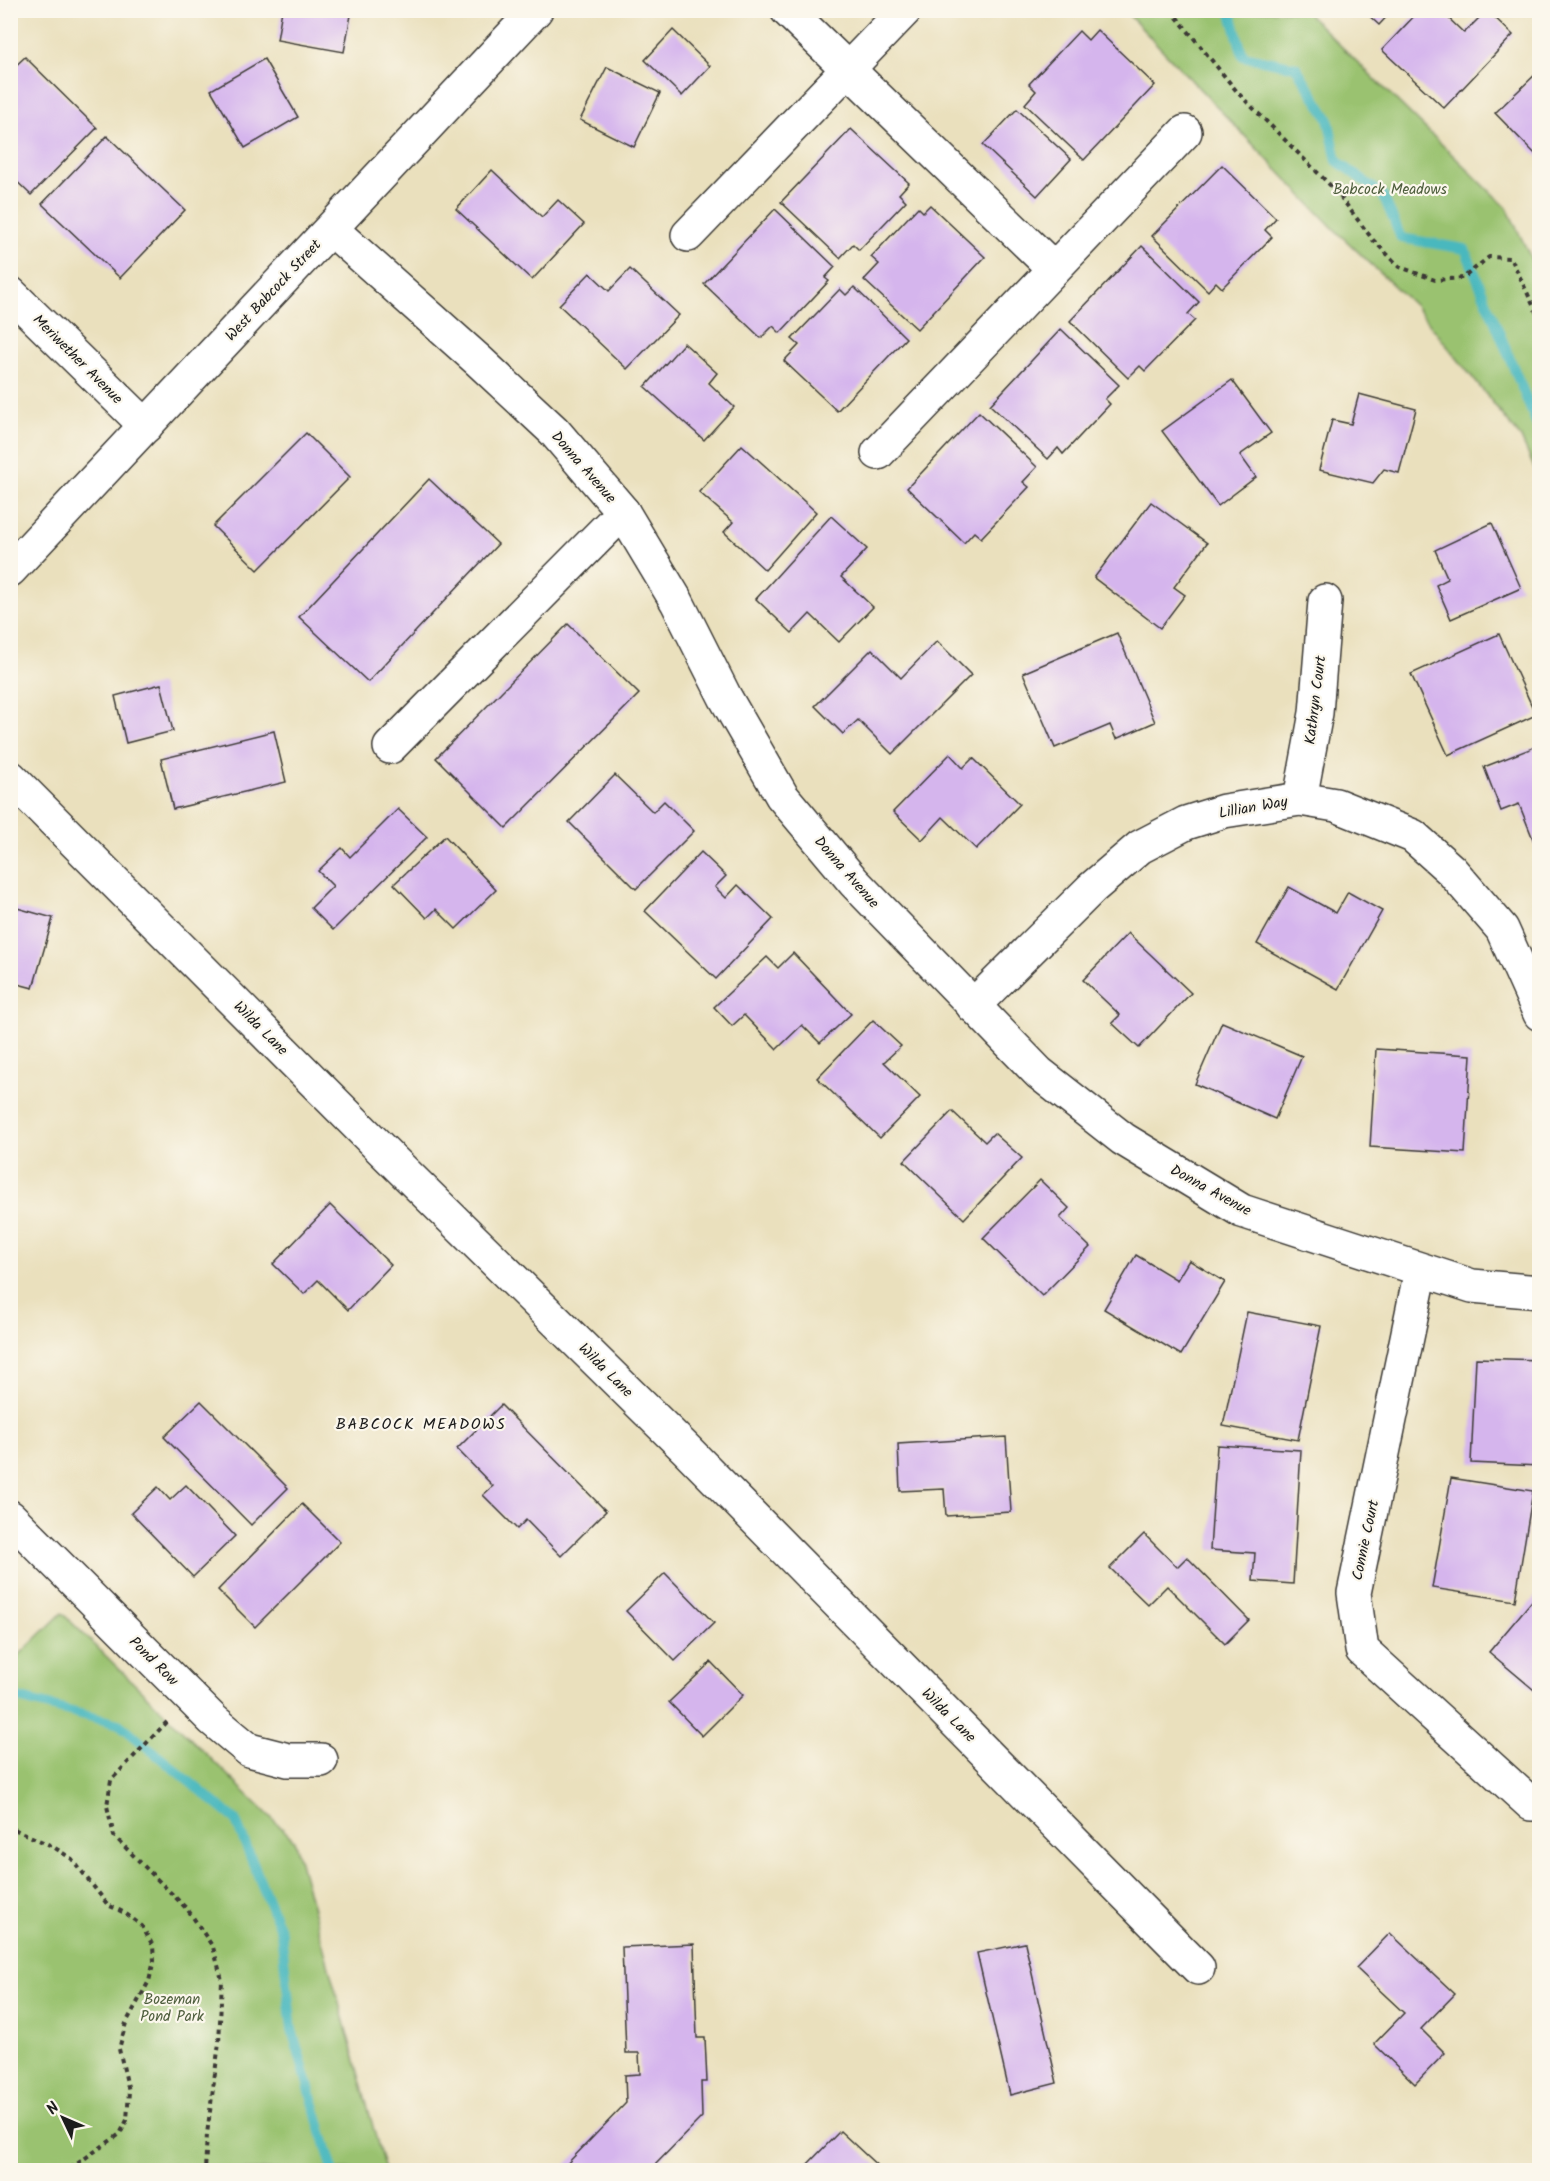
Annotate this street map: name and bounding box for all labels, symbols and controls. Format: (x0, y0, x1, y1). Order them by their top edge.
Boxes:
park label: Babcock Meadows (1333, 178, 1448, 202)
street label: West Babcock Street (220, 234, 328, 347)
street label: Meriwether Avenue (26, 309, 128, 411)
street label: Donna Avenue (545, 426, 622, 510)
street label: Kathryn Court (1299, 654, 1333, 746)
street label: Lillian Way (1217, 790, 1290, 826)
street label: Donna Avenue (808, 831, 885, 915)
street label: Wilda Lane (227, 996, 294, 1062)
street label: Donna Avenue (1165, 1159, 1256, 1223)
street label: Wilda Lane (572, 1338, 639, 1404)
district label: BABCOCK MEADOWS (336, 1412, 506, 1437)
street label: Connie Court (1346, 1497, 1386, 1583)
street label: Pond Row (123, 1631, 184, 1693)
street label: Wilda Lane (915, 1683, 982, 1749)
park label: Bozeman Pond Park (140, 1988, 205, 2029)
north arrow (33, 2088, 93, 2148)
text: N (41, 2096, 66, 2121)

